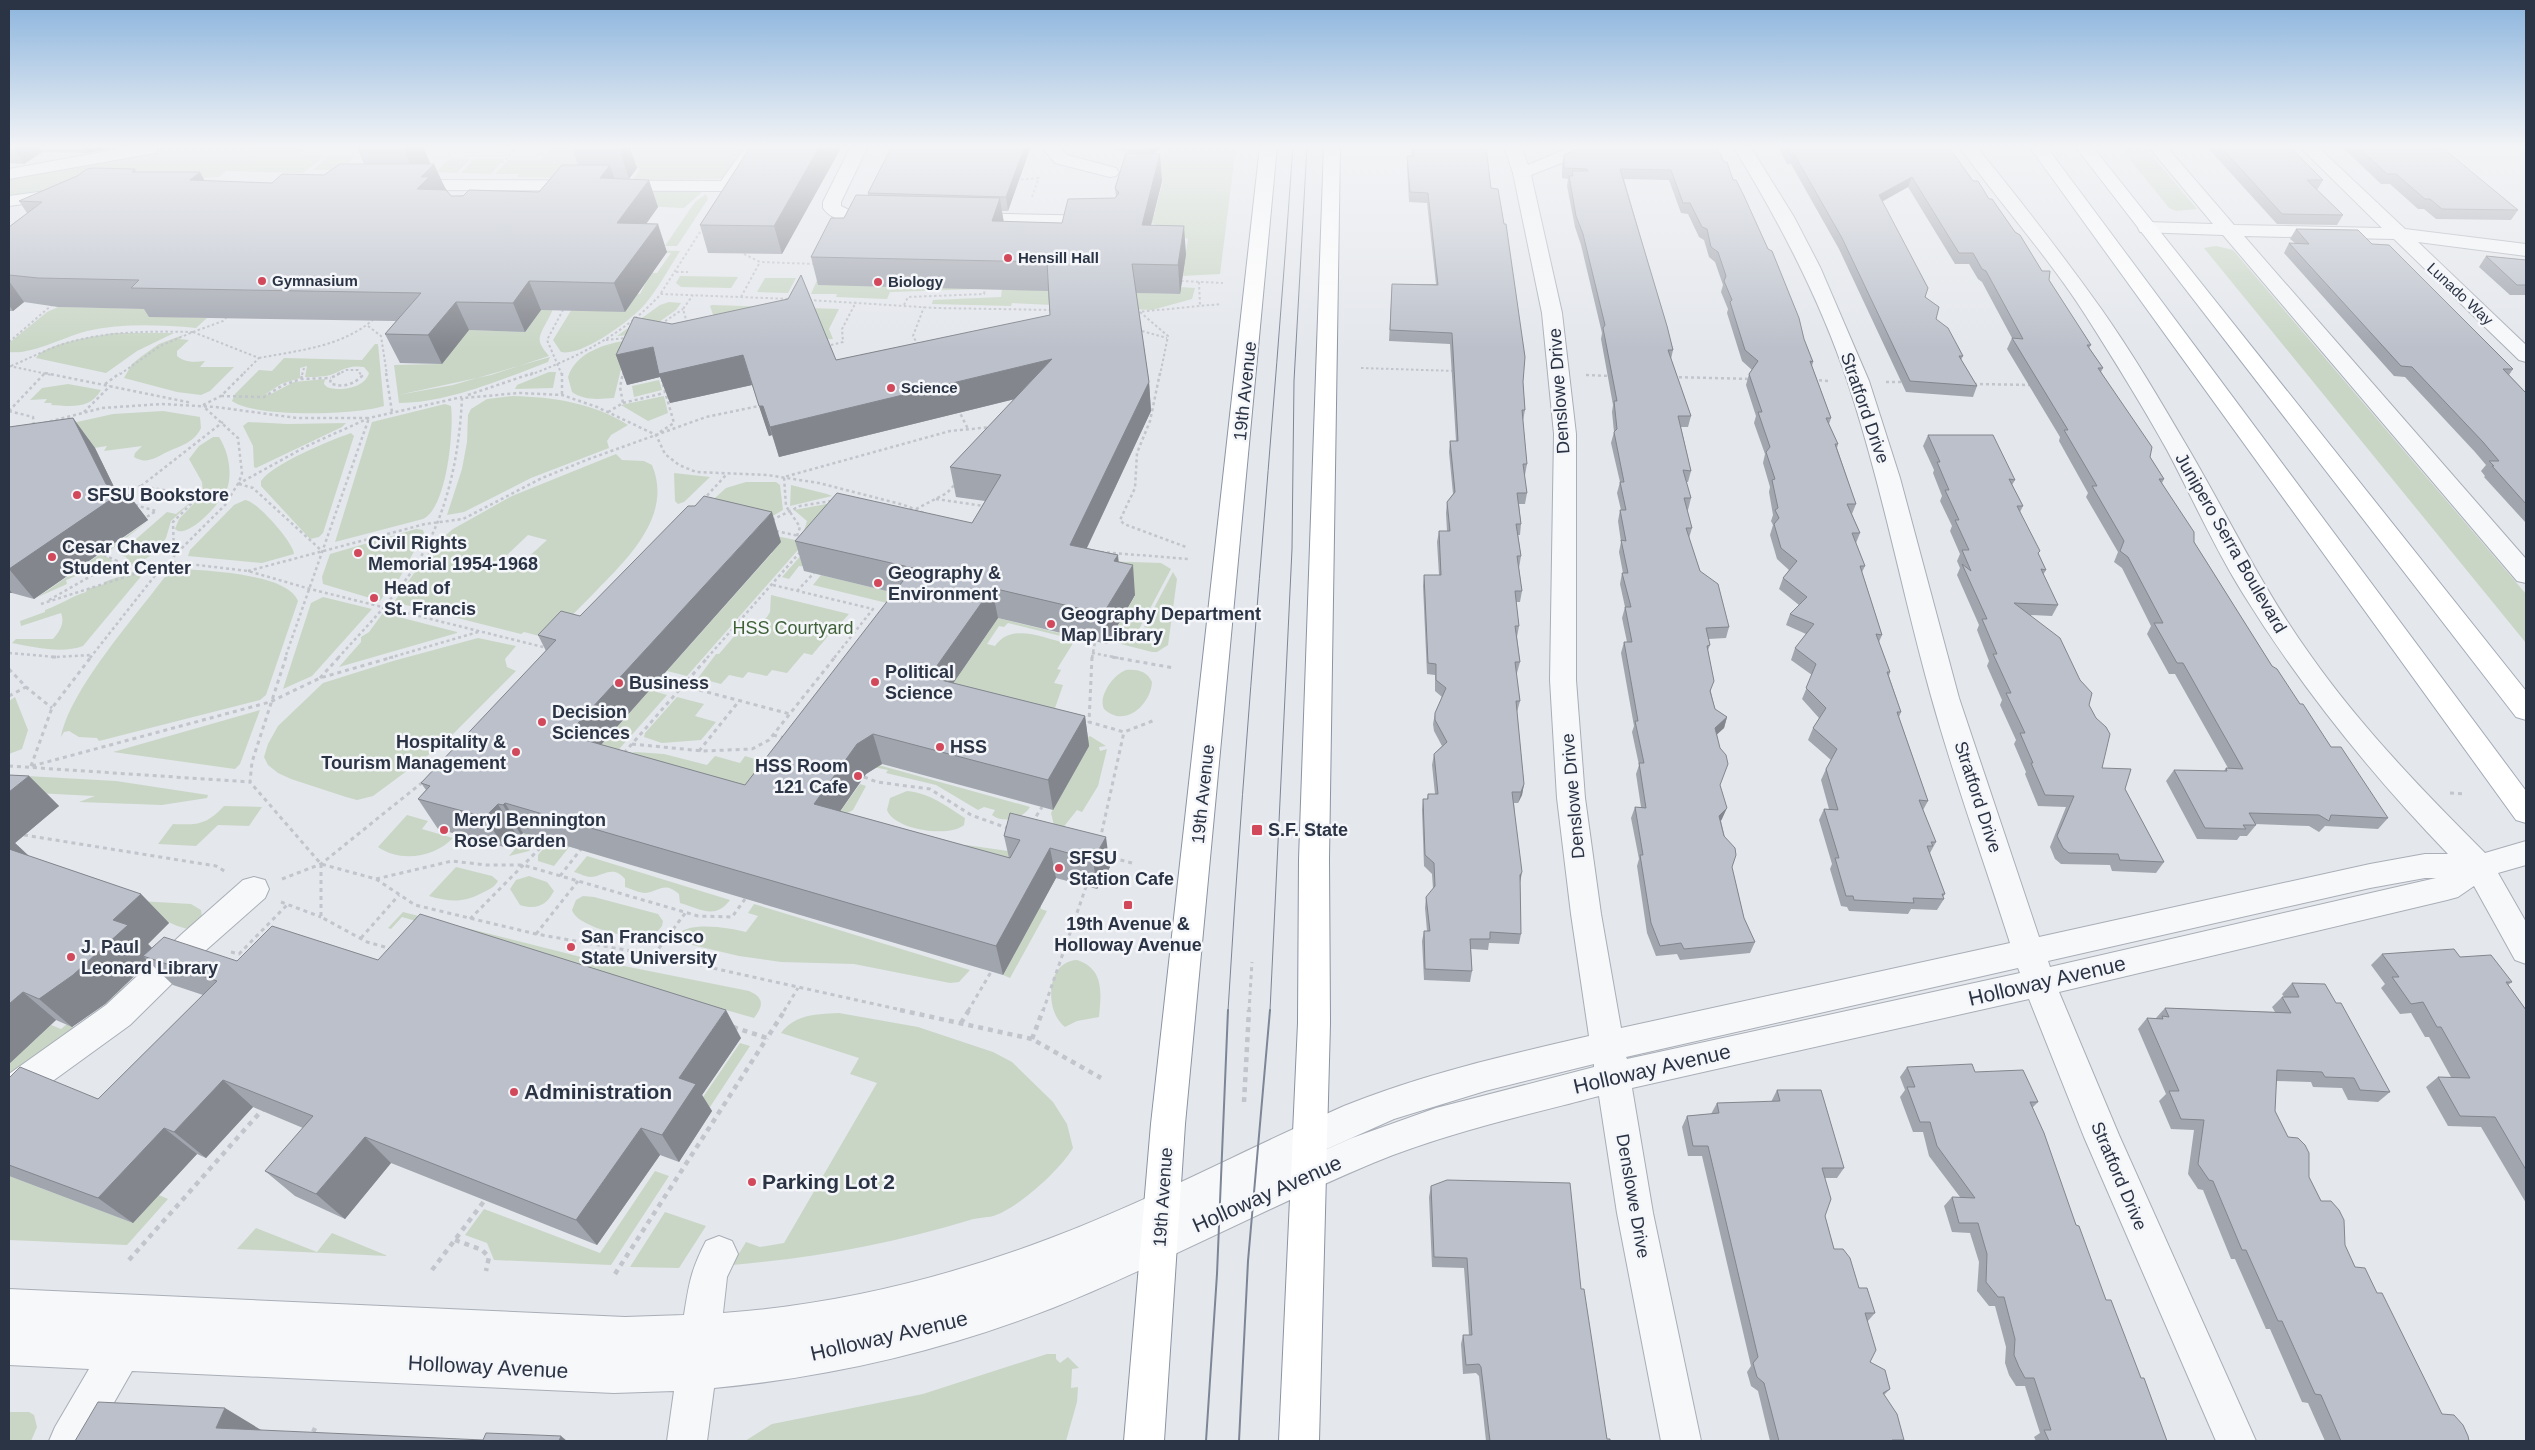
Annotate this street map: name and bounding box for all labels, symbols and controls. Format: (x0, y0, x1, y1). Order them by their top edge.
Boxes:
place label: Hensill Hall (1018, 249, 1099, 266)
marker: Hensill Hall (1002, 252, 1014, 264)
street label: Lunado Way (2424, 259, 2497, 329)
place label: Gymnasium (272, 272, 358, 289)
place label: Biology (888, 273, 944, 290)
marker: Gymnasium (256, 275, 268, 287)
marker: Biology (872, 276, 884, 288)
street label: Denslowe Drive (1545, 327, 1573, 455)
street label: 19th Avenue (1230, 340, 1260, 442)
street label: Stratford Drive (1837, 350, 1893, 466)
place label: Science (901, 379, 958, 396)
marker: Science (885, 382, 897, 394)
street label: Junipero Serra Boulevard (2171, 450, 2291, 636)
place label: SFSU Bookstore (87, 485, 229, 505)
marker: SFSU Bookstore (71, 489, 83, 501)
place label: Civil Rights Memorial 1954-1968 (368, 533, 538, 574)
place label: Cesar Chavez Student Center (62, 537, 191, 578)
marker: Civil Rights Memorial 1954-1968 (352, 547, 364, 559)
marker: Cesar Chavez Student Center (46, 551, 58, 563)
place label: Geography & Environment (888, 563, 1001, 604)
marker: Geography & Environment (872, 577, 884, 589)
place label: Head of St. Francis (384, 578, 476, 619)
marker: Head of St. Francis (368, 592, 380, 604)
place label: Geography Department Map Library (1061, 604, 1261, 645)
park label: HSS Courtyard (732, 618, 854, 638)
marker: Geography Department Map Library (1045, 618, 1057, 630)
place label: Political Science (885, 662, 954, 703)
place label: Business (629, 673, 709, 693)
marker: Political Science (869, 676, 881, 688)
marker: Business (613, 677, 625, 689)
place label: Decision Sciences (552, 702, 630, 743)
marker: Decision Sciences (536, 716, 548, 728)
place label: Hospitality & Tourism Management (321, 732, 506, 773)
street label: Denslowe Drive (1558, 732, 1588, 860)
place label: HSS (950, 737, 987, 757)
street label: Stratford Drive (1951, 739, 2005, 855)
marker: HSS (934, 741, 946, 753)
street label: 19th Avenue (1188, 743, 1218, 845)
marker: Hospitality & Tourism Management (510, 746, 522, 758)
place label: HSS Room 121 Cafe (755, 756, 848, 797)
marker: HSS Room 121 Cafe (852, 770, 864, 782)
place label: Meryl Bennington Rose Garden (454, 810, 606, 851)
place label: S.F. State (1268, 820, 1348, 840)
marker: S.F. State (1250, 823, 1264, 837)
marker: Meryl Bennington Rose Garden (438, 824, 450, 836)
place label: SFSU Station Cafe (1069, 848, 1174, 889)
marker: SFSU Station Cafe (1053, 862, 1065, 874)
marker: 19th Avenue & Holloway Avenue (1122, 899, 1134, 911)
place label: 19th Avenue & Holloway Avenue (1054, 914, 1202, 955)
place label: San Francisco State University (581, 927, 717, 968)
place label: J. Paul Leonard Library (81, 937, 218, 978)
marker: San Francisco State University (565, 941, 577, 953)
marker: J. Paul Leonard Library (65, 951, 77, 963)
street label: Holloway Avenue (1966, 951, 2128, 1010)
street label: Holloway Avenue (1571, 1039, 1733, 1098)
place label: Administration (524, 1080, 672, 1103)
marker: Administration (508, 1086, 520, 1098)
street label: Stratford Drive (2087, 1119, 2151, 1233)
street label: Denslowe Drive (1612, 1132, 1654, 1260)
street label: 19th Avenue (1150, 1147, 1176, 1247)
street label: Holloway Avenue (1189, 1150, 1345, 1237)
place label: Parking Lot 2 (762, 1170, 895, 1193)
marker: Parking Lot 2 (746, 1176, 758, 1188)
street label: Holloway Avenue (808, 1306, 970, 1365)
street label: Holloway Avenue (407, 1351, 569, 1382)

